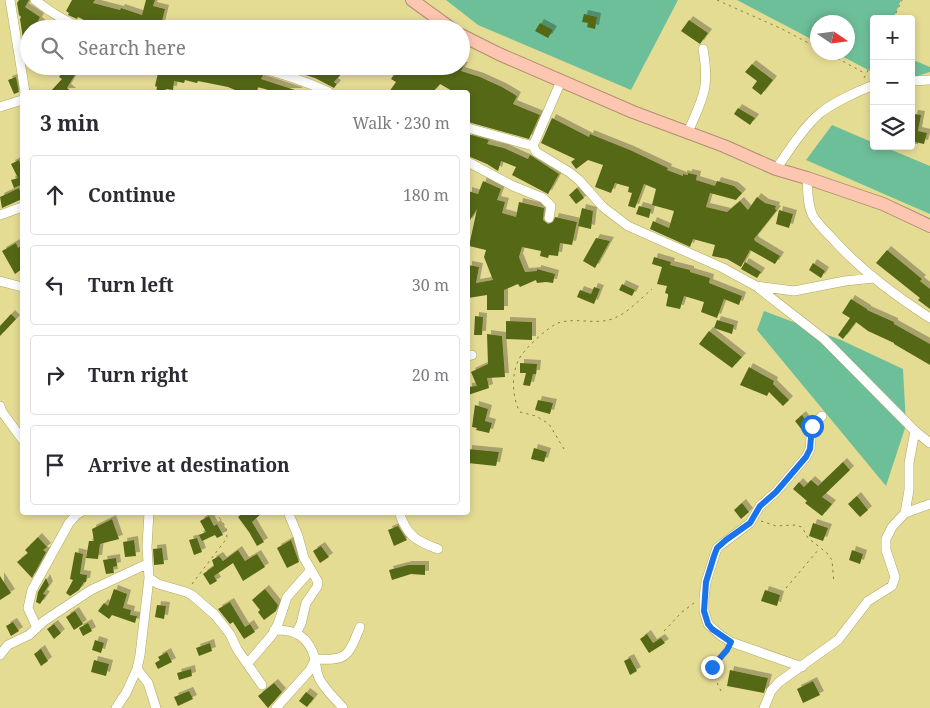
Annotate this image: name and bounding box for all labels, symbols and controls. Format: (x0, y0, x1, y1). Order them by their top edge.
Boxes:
north arrow (810, 15, 855, 60)
map controls (870, 15, 915, 150)
button: + (870, 15, 915, 60)
search box (20, 20, 470, 75)
icon: search (38, 34, 66, 62)
text: Search here (78, 35, 186, 61)
button: − (870, 60, 915, 105)
button: layers (870, 105, 915, 150)
text: 3 min (40, 109, 99, 137)
text: Walk · 230 m (353, 112, 450, 134)
icon: ahead (41, 181, 69, 209)
text: Continue (88, 182, 176, 208)
text: 180 m (403, 184, 449, 206)
icon: left (41, 271, 69, 299)
text: Turn left (88, 272, 174, 298)
text: 30 m (412, 274, 449, 296)
icon: right (41, 361, 69, 389)
text: Turn right (88, 362, 188, 388)
text: 20 m (412, 364, 449, 386)
route start (801, 415, 824, 438)
icon: arrive (41, 451, 69, 479)
text: Arrive at destination (88, 452, 290, 478)
route end (701, 656, 724, 679)

